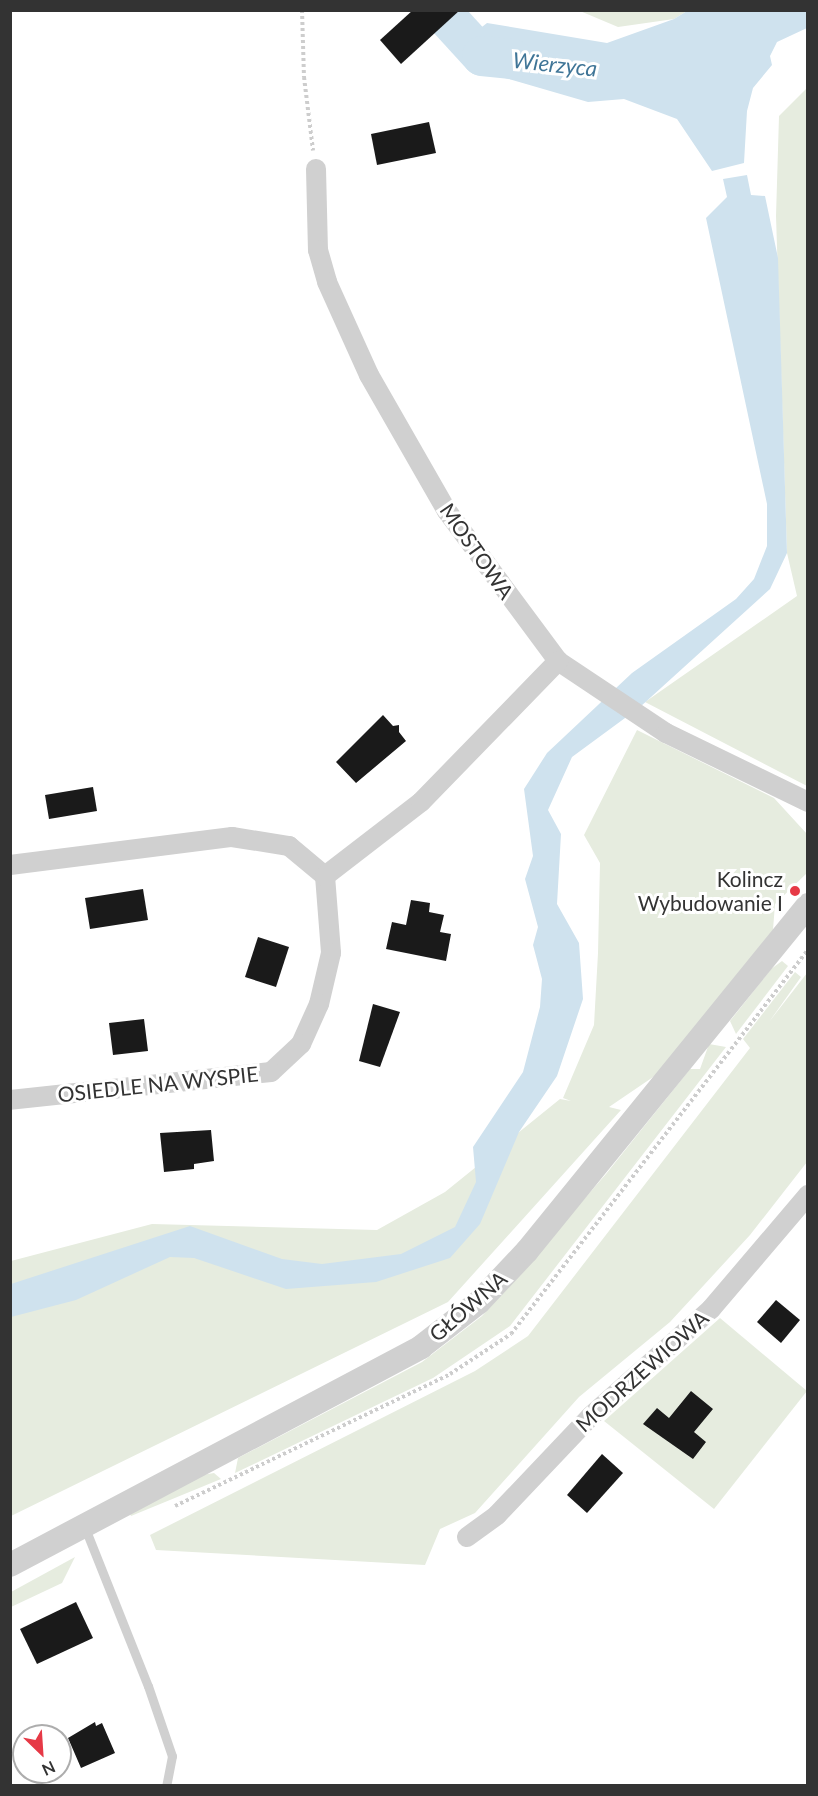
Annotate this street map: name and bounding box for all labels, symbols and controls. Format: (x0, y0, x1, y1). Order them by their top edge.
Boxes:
water label: Wierzyca (511, 46, 599, 82)
street label: MOSTOWA (435, 498, 519, 604)
place label: Kolincz Wybudowanie I (638, 866, 783, 916)
marker: Kolincz Wybudowanie I (788, 884, 802, 898)
street label: OSIEDLE NA WYSPIE (56, 1061, 260, 1107)
street label: GŁÓWNA (424, 1266, 512, 1346)
street label: MODRZEWIOWA (571, 1305, 713, 1437)
north arrow (12, 1724, 72, 1784)
text: N (39, 1758, 59, 1780)

